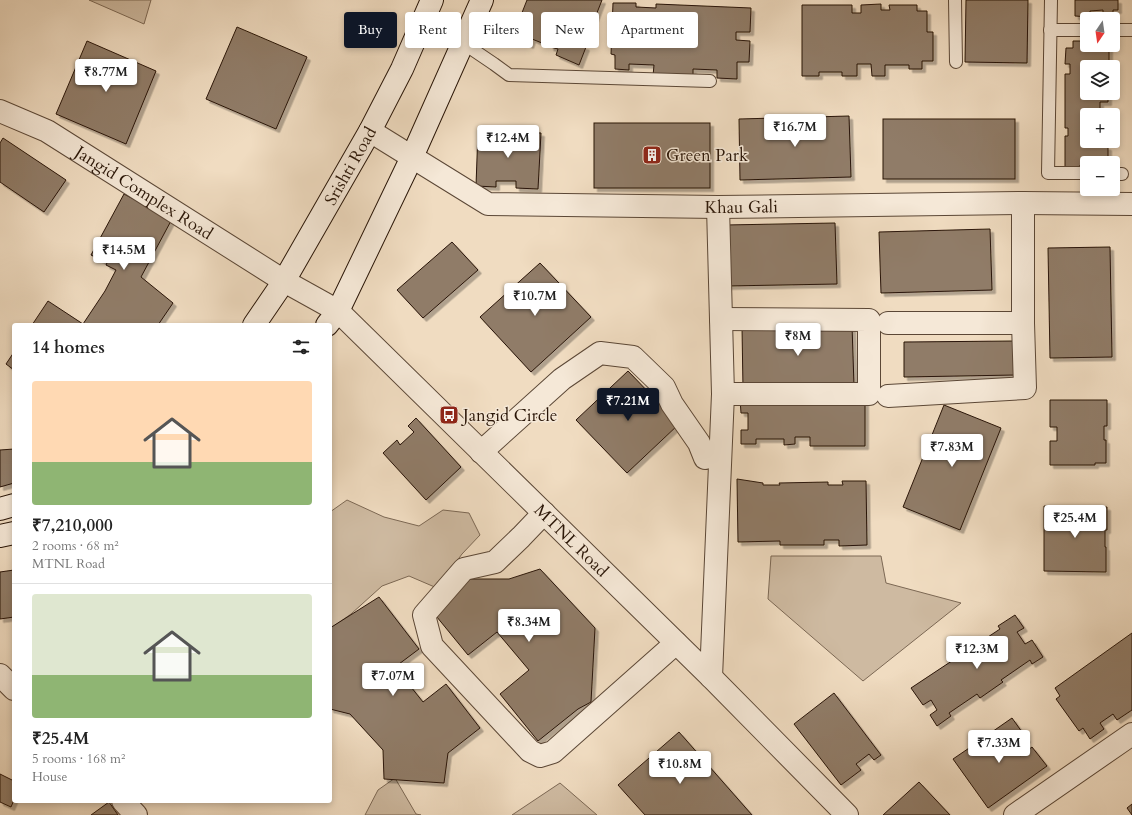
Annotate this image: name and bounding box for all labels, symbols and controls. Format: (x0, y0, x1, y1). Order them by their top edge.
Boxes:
chip: Buy (344, 12, 397, 48)
chip: Rent (405, 12, 461, 48)
chip: Filters (469, 12, 533, 48)
chip: New (541, 12, 599, 48)
chip: Apartment (607, 12, 698, 48)
north arrow (1080, 12, 1120, 52)
map controls (1080, 12, 1120, 196)
pin: ₹8.77M (73, 59, 139, 93)
button: layers (1080, 60, 1120, 100)
text: ₹8.77M (84, 63, 128, 81)
button: + (1080, 108, 1120, 148)
pin: ₹16.7M (762, 114, 828, 148)
text: ₹16.7M (773, 118, 817, 136)
street label: Srishti Road (318, 123, 382, 209)
pin: ₹12.4M (475, 125, 541, 159)
text: ₹12.4M (486, 129, 530, 147)
street label: Jangid Complex Road (68, 139, 217, 245)
building icon: Green Park (641, 144, 663, 166)
place label: Green Park (666, 144, 749, 167)
button: − (1080, 156, 1120, 196)
street label: Khau Gali (704, 195, 778, 219)
pin: ₹14.5M (91, 237, 157, 271)
text: ₹14.5M (102, 241, 146, 259)
pin: ₹10.7M (502, 283, 568, 317)
text: ₹10.7M (513, 287, 557, 305)
pin: ₹8M (779, 323, 817, 357)
text: ₹8M (785, 327, 811, 345)
text: 14 homes (32, 336, 105, 359)
icon: filters (290, 336, 312, 358)
pin: ₹7.21M (595, 388, 661, 422)
text: ₹7.21M (606, 392, 650, 410)
bus stop icon: Jangid Circle (438, 404, 460, 426)
place label: Jangid Circle (460, 404, 557, 427)
icon: home (136, 407, 208, 479)
pin: ₹7.83M (919, 434, 985, 468)
text: ₹7.83M (930, 438, 974, 456)
street label: MTNL Road (530, 499, 614, 582)
pin: ₹25.4M (1042, 505, 1108, 539)
text: ₹25.4M (1053, 509, 1097, 527)
text: ₹7,210,000 (32, 514, 113, 537)
text: 2 rooms · 68 m² (32, 537, 119, 555)
text: MTNL Road (32, 555, 105, 573)
pin: ₹8.34M (496, 609, 562, 643)
text: ₹8.34M (507, 613, 551, 631)
icon: home (136, 620, 208, 692)
pin: ₹12.3M (944, 636, 1010, 670)
text: ₹12.3M (955, 640, 999, 658)
pin: ₹7.07M (360, 663, 426, 697)
text: ₹7.07M (371, 667, 415, 685)
text: ₹25.4M (32, 727, 89, 750)
pin: ₹7.33M (966, 730, 1032, 764)
text: ₹7.33M (977, 734, 1021, 752)
text: 5 rooms · 168 m² (32, 750, 125, 768)
pin: ₹10.8M (647, 751, 713, 785)
text: ₹10.8M (658, 755, 702, 773)
text: House (32, 768, 67, 786)

